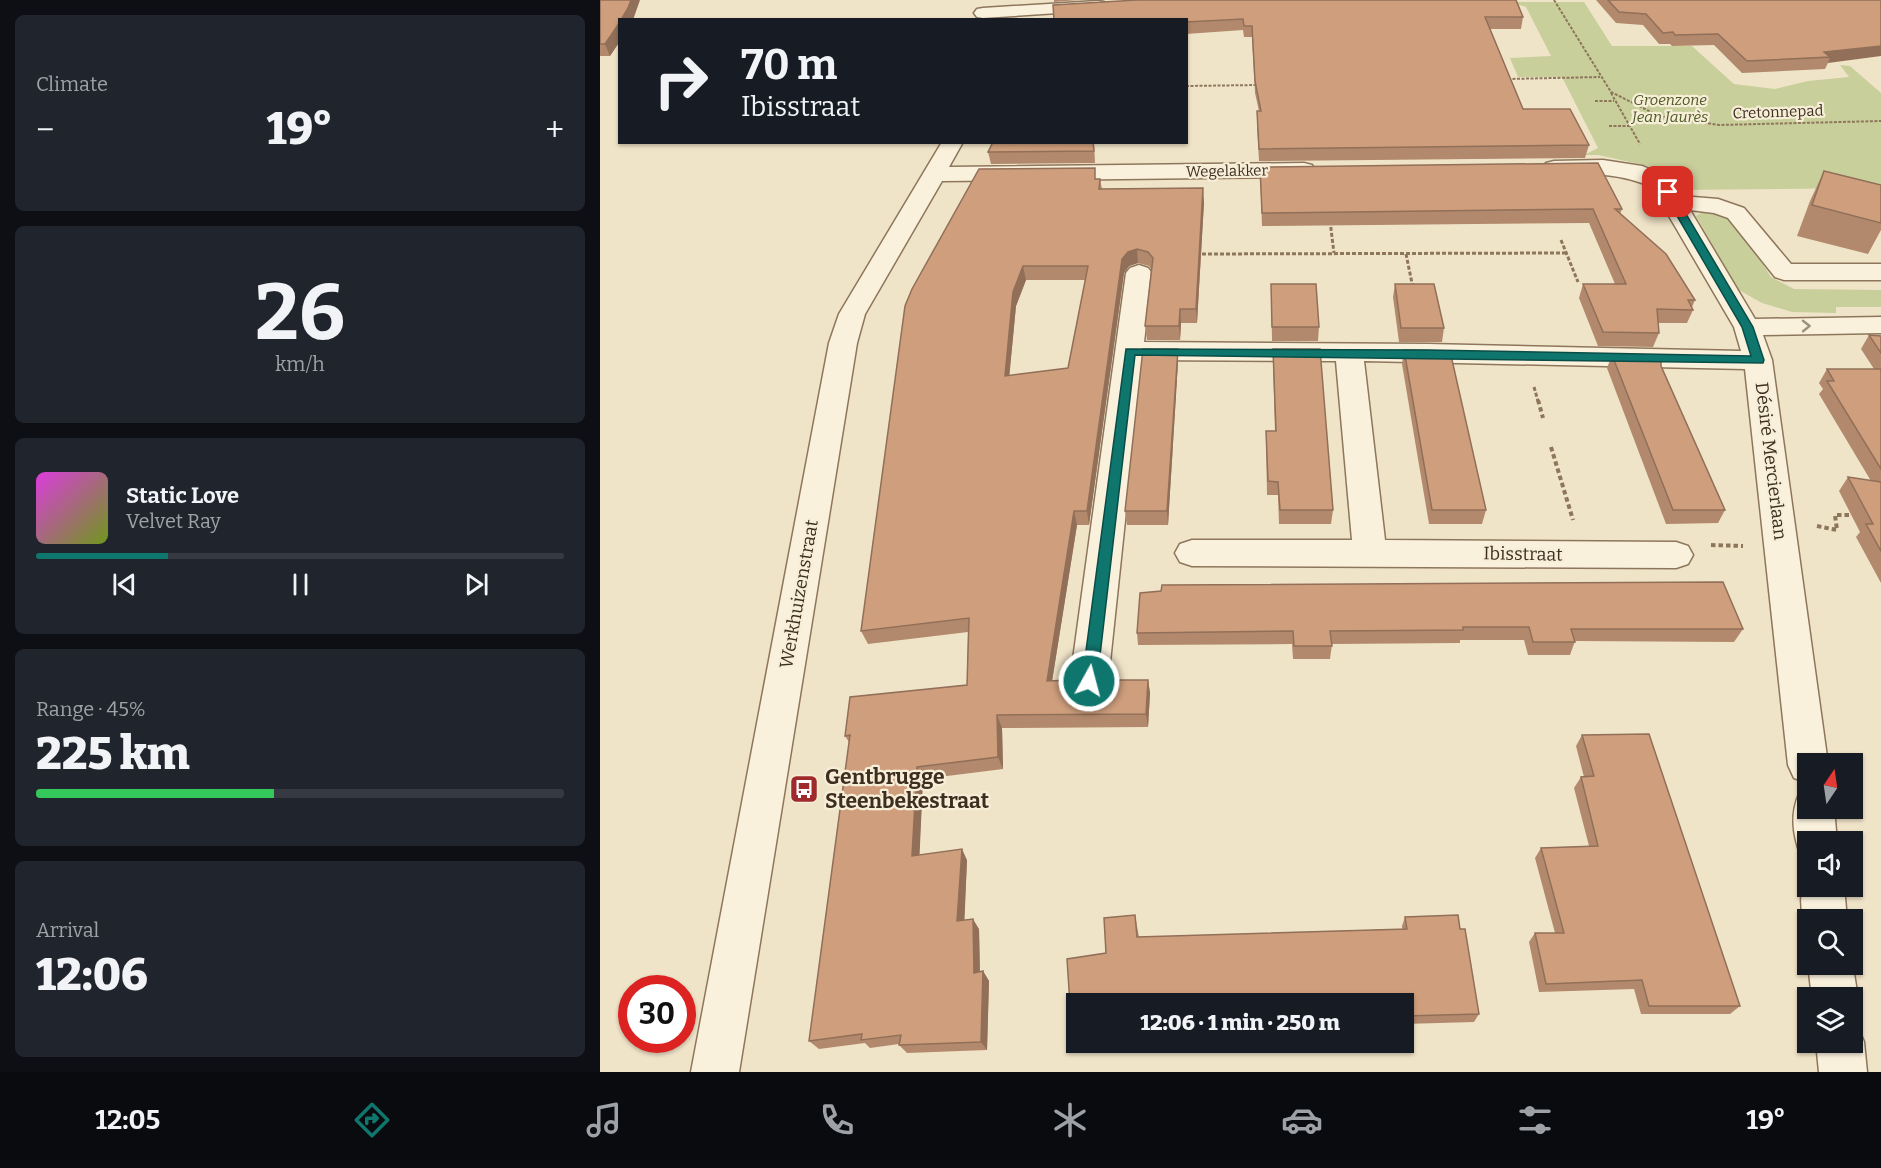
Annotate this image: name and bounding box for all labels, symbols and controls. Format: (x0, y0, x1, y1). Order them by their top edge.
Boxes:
text: 70 m (741, 40, 837, 90)
icon: right (642, 42, 720, 120)
text: Climate (36, 72, 108, 96)
text: Ibisstraat (741, 91, 860, 123)
park label: Groenzone Jean Jaurès (1630, 91, 1708, 126)
street label: Cretonnepad (1732, 101, 1824, 123)
text: 19° (267, 102, 333, 156)
text: − (36, 110, 54, 150)
text: + (545, 110, 564, 150)
street label: Wegelakker (1186, 161, 1269, 181)
pin (1642, 166, 1693, 217)
icon: arrive (1651, 175, 1684, 208)
text: 26 (255, 266, 345, 360)
one-way arrow (1801, 320, 1810, 332)
text: km/h (275, 352, 325, 376)
street label: Désiré Mercierlaan (1750, 381, 1792, 542)
text: Static Love (126, 482, 239, 509)
text: Velvet Ray (126, 509, 221, 533)
street label: Werkhuizenstraat (775, 517, 823, 670)
street label: Ibisstraat (1483, 542, 1563, 566)
icon: previous (108, 568, 141, 601)
icon: pause (284, 568, 317, 601)
icon: next (460, 568, 493, 601)
position arrow (1057, 649, 1121, 713)
text: Range · 45% (36, 697, 146, 721)
text: 225 km (36, 727, 190, 781)
north arrow (1797, 753, 1863, 819)
map controls (1797, 753, 1863, 1053)
place label: Gentbrugge Steenbekestraat (825, 764, 990, 814)
bus stop icon: Gentbrugge Steenbekestraat (788, 773, 820, 805)
button: sound (1797, 831, 1863, 897)
button: search (1797, 909, 1863, 975)
text: Arrival (36, 918, 99, 942)
text: 12:06 (36, 948, 148, 1002)
speed limit sign: 30 (618, 975, 696, 1053)
button: layers (1797, 987, 1863, 1053)
text: 12:06 · 1 min · 250 m (1140, 1009, 1340, 1036)
icon: directions (351, 1099, 393, 1141)
icon: music (583, 1099, 625, 1141)
icon: phone (816, 1099, 858, 1141)
icon: climate (1049, 1099, 1091, 1141)
icon: car (1281, 1099, 1323, 1141)
icon: filters (1514, 1099, 1556, 1141)
text: 12:05 (95, 1104, 160, 1136)
text: 19° (1746, 1104, 1786, 1136)

